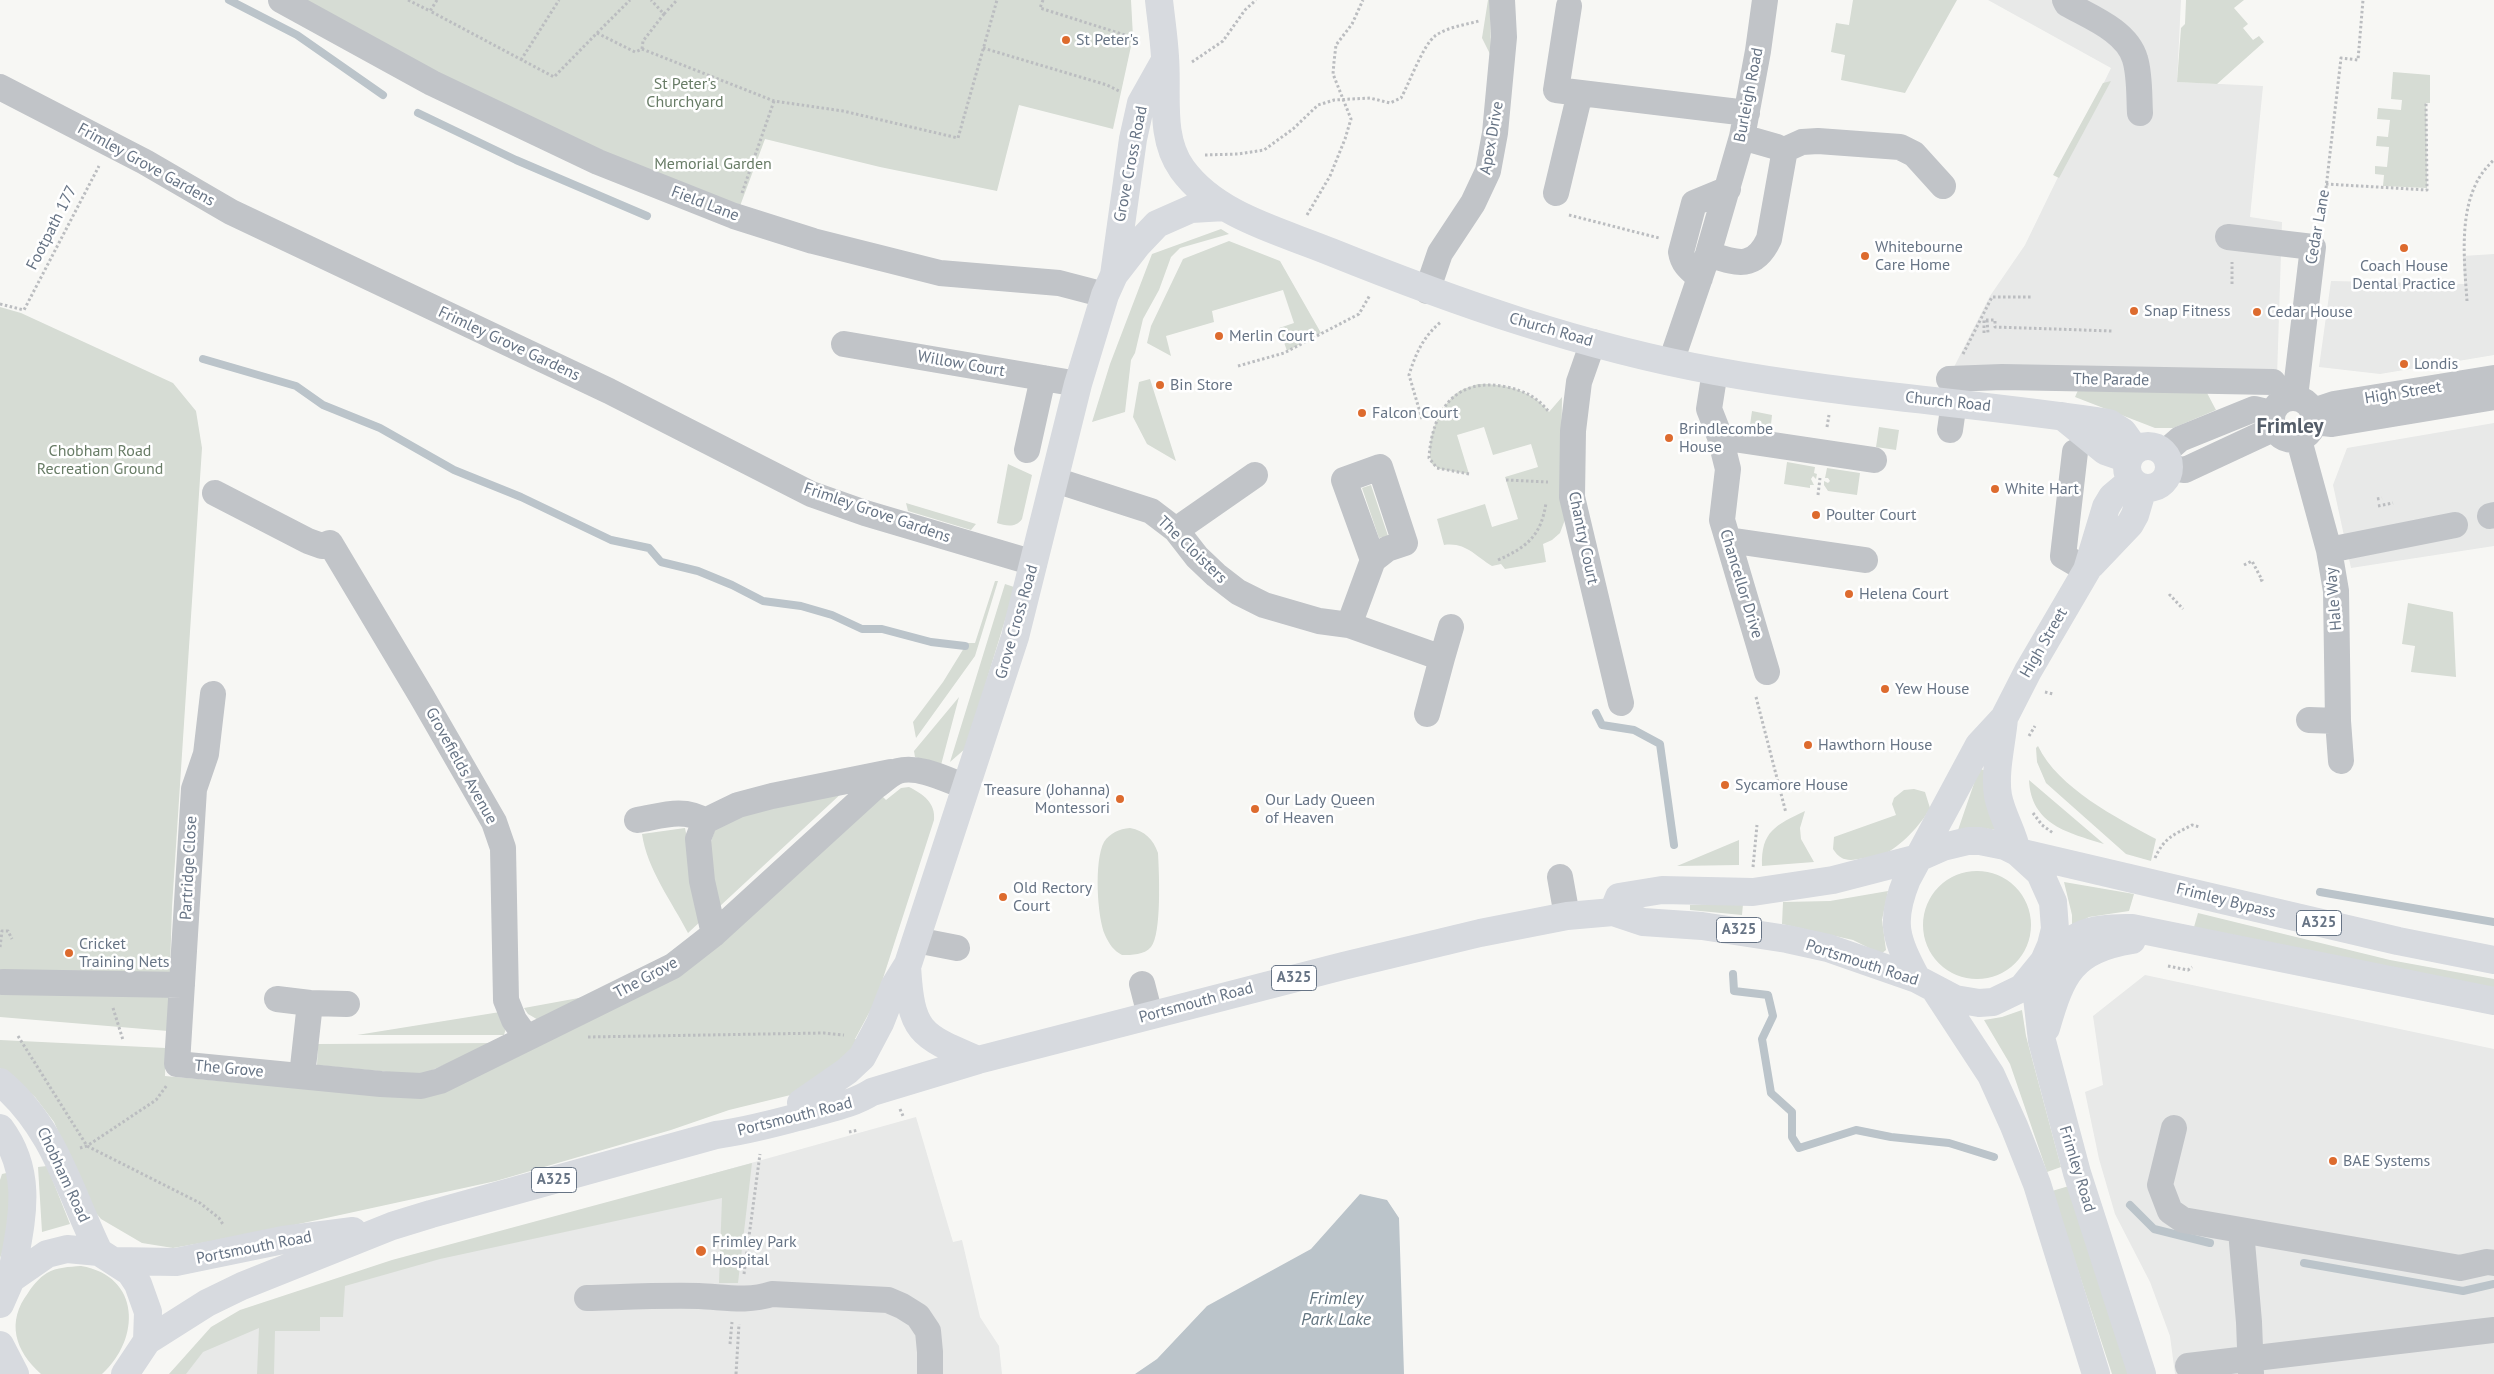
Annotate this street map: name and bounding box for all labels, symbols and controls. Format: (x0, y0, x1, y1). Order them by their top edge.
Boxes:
place label: St Peter's (1076, 30, 1139, 50)
marker: St Peter's (1060, 34, 1072, 46)
street label: Burleigh Road (1730, 46, 1768, 144)
park label: St Peter's Churchyard (646, 74, 724, 112)
street label: Apex Drive (1476, 100, 1508, 176)
street label: Grove Cross Road (1110, 104, 1152, 224)
street label: Frimley Grove Gardens (74, 119, 218, 211)
park label: Memorial Garden (654, 154, 772, 174)
street label: Field Lane (668, 182, 742, 226)
street label: Footpath 177 (23, 183, 81, 273)
street label: Cedar Lane (2302, 188, 2334, 266)
place label: Whitebourne Care Home (1875, 237, 1963, 275)
marker: Coach House Dental Practice (2398, 242, 2410, 254)
marker: Whitebourne Care Home (1859, 250, 1871, 262)
place label: Coach House Dental Practice (2352, 256, 2456, 294)
place label: Snap Fitness (2144, 301, 2230, 321)
place label: Cedar House (2267, 302, 2353, 322)
street label: Frimley Grove Gardens (435, 303, 583, 385)
marker: Snap Fitness (2128, 305, 2140, 317)
marker: Cedar House (2251, 306, 2263, 318)
street label: Church Road (1507, 309, 1595, 351)
place label: Merlin Court (1229, 326, 1314, 346)
marker: Merlin Court (1213, 330, 1225, 342)
street label: Willow Court (916, 347, 1006, 381)
place label: Londis (2414, 354, 2458, 374)
marker: Londis (2398, 358, 2410, 370)
street label: The Parade (2073, 370, 2149, 390)
place label: Bin Store (1170, 375, 1233, 395)
street label: High Street (2363, 377, 2443, 409)
marker: Bin Store (1154, 379, 1166, 391)
street label: Church Road (1904, 388, 1992, 416)
place label: Falcon Court (1372, 403, 1458, 423)
marker: Falcon Court (1356, 407, 1368, 419)
district label: Frimley (2256, 414, 2324, 440)
place label: Brindlecombe House (1679, 419, 1773, 457)
marker: Brindlecombe House (1663, 432, 1675, 444)
park label: Chobham Road Recreation Ground (37, 441, 163, 479)
street label: Frimley Grove Gardens (801, 479, 953, 547)
place label: White Hart (2005, 479, 2079, 499)
marker: White Hart (1989, 483, 2001, 495)
street label: Chantry Court (1564, 490, 1602, 586)
place label: Poulter Court (1826, 505, 1916, 525)
marker: Poulter Court (1810, 509, 1822, 521)
street label: The Cloisters (1153, 512, 1231, 588)
street label: Chancellor Drive (1715, 527, 1767, 641)
street label: Grove Cross Road (992, 563, 1042, 681)
street label: Hale Way (2322, 566, 2346, 632)
place label: Helena Court (1859, 584, 1949, 604)
marker: Helena Court (1843, 588, 1855, 600)
street label: High Street (2016, 605, 2072, 681)
place label: Yew House (1895, 679, 1969, 699)
marker: Yew House (1879, 683, 1891, 695)
street label: Grovefields Avenue (421, 704, 501, 828)
place label: Hawthorn House (1818, 735, 1932, 755)
marker: Hawthorn House (1802, 739, 1814, 751)
place label: Sycamore House (1735, 775, 1848, 795)
marker: Sycamore House (1719, 779, 1731, 791)
place label: Treasure (Johanna) Montessori (984, 780, 1110, 818)
place label: Our Lady Queen of Heaven (1265, 790, 1375, 828)
marker: Treasure (Johanna) Montessori (1114, 793, 1126, 805)
marker: Our Lady Queen of Heaven (1249, 803, 1261, 815)
street label: Partridge Close (177, 815, 201, 921)
place label: Old Rectory Court (1013, 878, 1092, 916)
street label: Frimley Bypass (2174, 879, 2278, 923)
marker: Old Rectory Court (997, 891, 1009, 903)
road number: A325 (2296, 910, 2342, 936)
road number: A325 (1716, 918, 1762, 942)
place label: Cricket Training Nets (79, 934, 170, 972)
street label: Portsmouth Road (1803, 936, 1921, 990)
marker: Cricket Training Nets (63, 947, 75, 959)
street label: The Grove (611, 953, 681, 1003)
road number: A325 (1272, 966, 1316, 990)
street label: Portsmouth Road (1137, 979, 1255, 1027)
street label: The Grove (194, 1056, 264, 1082)
street label: Portsmouth Road (736, 1093, 854, 1141)
street label: Chobham Road (33, 1124, 93, 1226)
street label: Frimley Road (2055, 1124, 2099, 1214)
place label: BAE Systems (2343, 1151, 2430, 1171)
marker: BAE Systems (2327, 1155, 2339, 1167)
road number: A325 (532, 1168, 576, 1192)
street label: Portsmouth Road (194, 1227, 314, 1269)
place label: Frimley Park Hospital (712, 1232, 797, 1270)
marker: Frimley Park Hospital (694, 1244, 708, 1258)
water label: Frimley Park Lake (1301, 1288, 1371, 1330)

